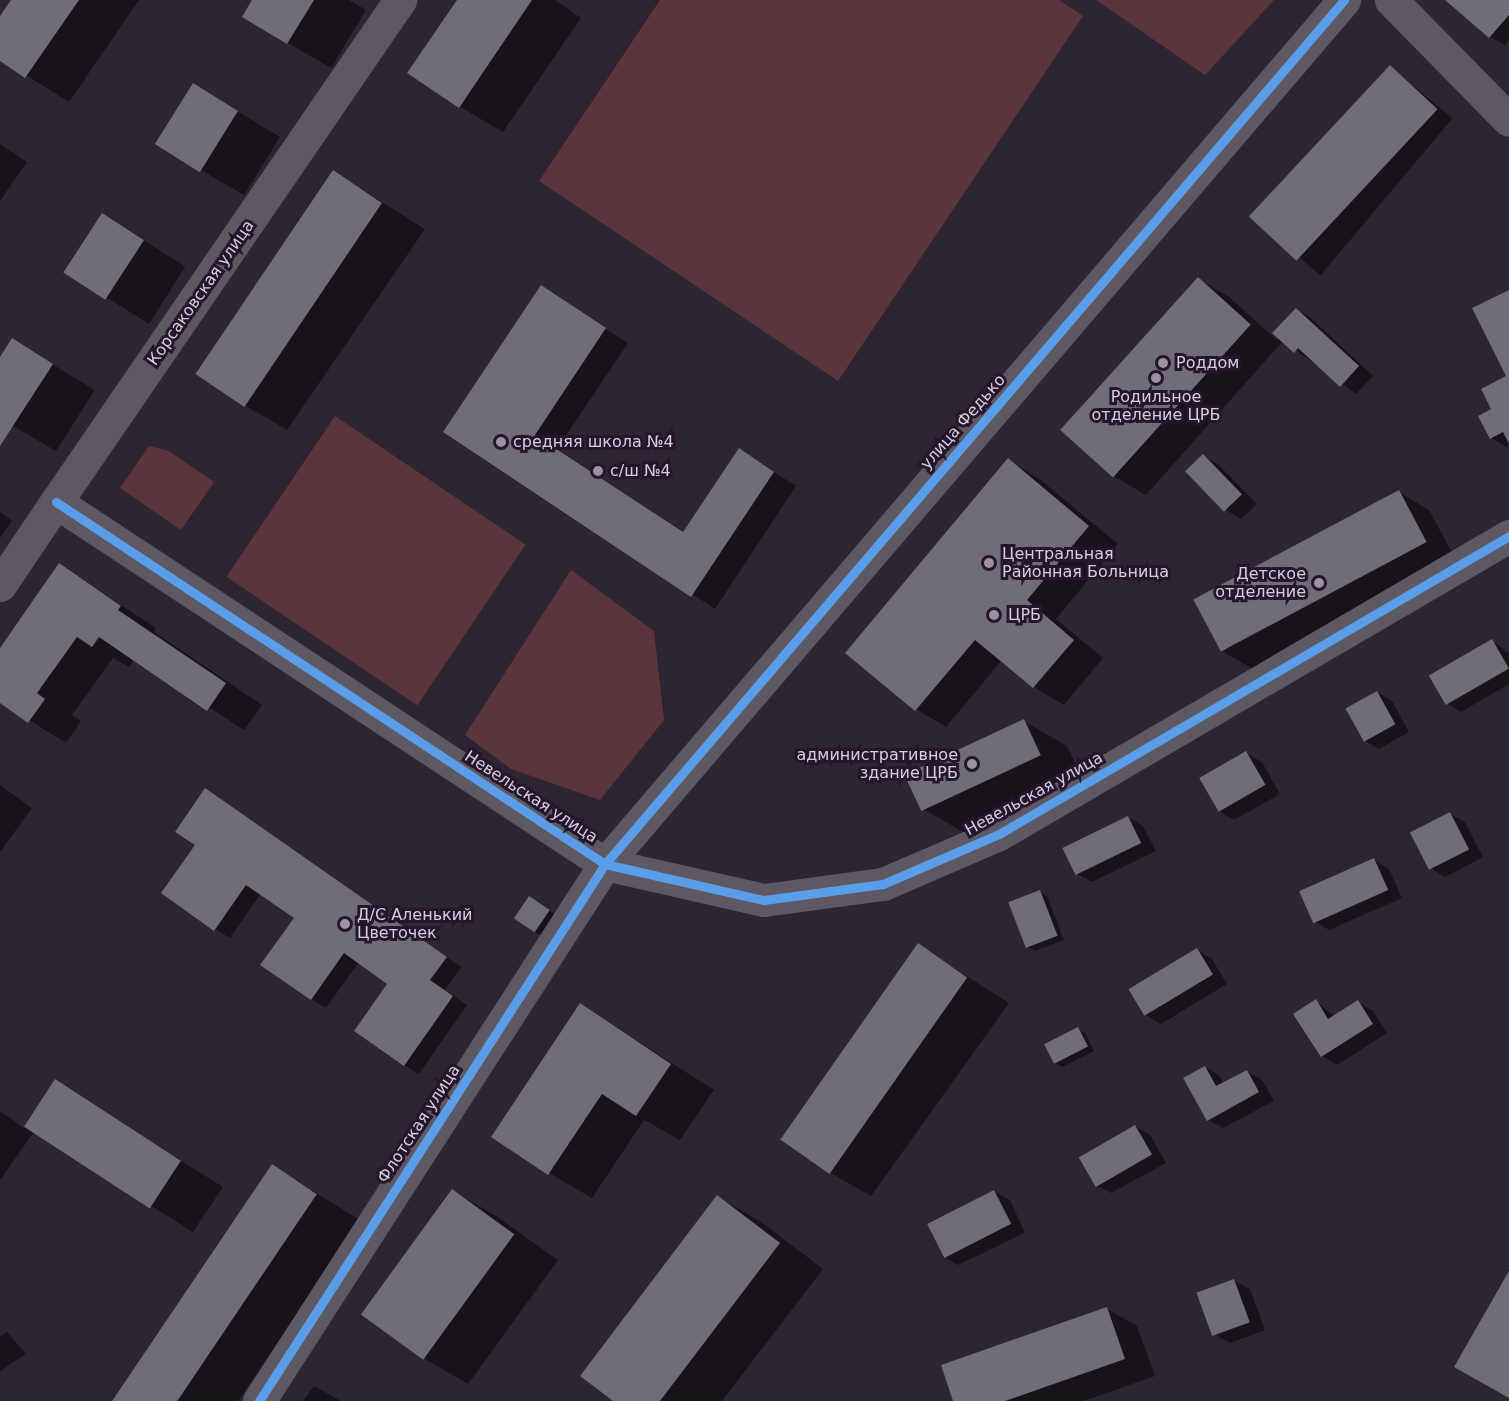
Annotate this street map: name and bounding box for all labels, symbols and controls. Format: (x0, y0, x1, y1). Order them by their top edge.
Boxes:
street label: Корсаковская улица (144, 217, 258, 369)
place label: Роддом (1176, 353, 1239, 373)
marker: Роддом (1154, 354, 1172, 372)
street label: улица Федько (917, 371, 1009, 473)
marker: Родильное отделение ЦРБ (1149, 371, 1163, 385)
place label: Родильное отделение ЦРБ (1092, 387, 1220, 425)
place label: средняя школа №4 (513, 432, 674, 452)
marker: средняя школа №4 (494, 435, 508, 449)
place label: с/ш №4 (610, 461, 671, 481)
marker: с/ш №4 (591, 464, 605, 478)
place label: Центральная Районная Больница (1002, 544, 1169, 582)
marker: Центральная Районная Больница (980, 554, 998, 572)
place label: Детское отделение (1215, 564, 1306, 602)
marker: Детское отделение (1310, 574, 1328, 592)
place label: ЦРБ (1008, 605, 1041, 625)
marker: ЦРБ (985, 606, 1003, 624)
place label: административное здание ЦРБ (796, 745, 958, 783)
street label: Невельская улица (461, 747, 601, 847)
street label: Невельская улица (962, 748, 1106, 840)
marker: административное здание ЦРБ (963, 755, 981, 773)
place label: Д/С Аленький Цветочек (357, 905, 473, 943)
marker: Д/С Аленький Цветочек (338, 917, 352, 931)
street label: Флотская улица (374, 1061, 464, 1187)

